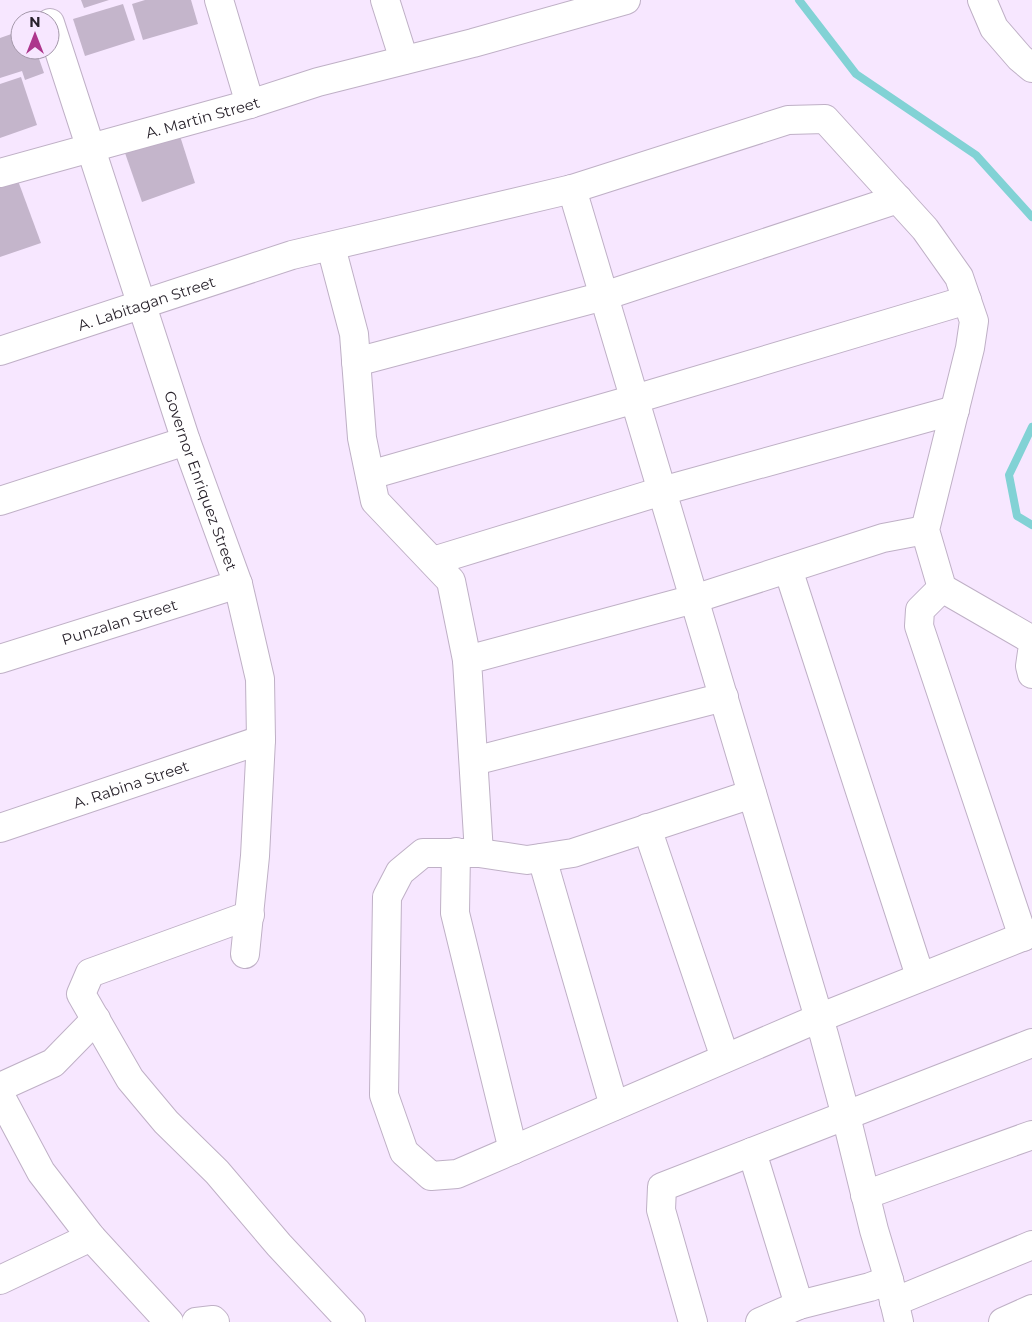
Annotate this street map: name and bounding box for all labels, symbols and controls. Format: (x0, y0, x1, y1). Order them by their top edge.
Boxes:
north arrow (10, 10, 60, 60)
text: N (29, 13, 41, 31)
street label: A. Martin Street (143, 92, 262, 142)
street label: A. Labitagan Street (75, 271, 217, 334)
street label: Governor Enriquez Street (161, 388, 242, 573)
street label: Punzalan Street (59, 594, 179, 649)
street label: A. Rabina Street (71, 756, 191, 812)

